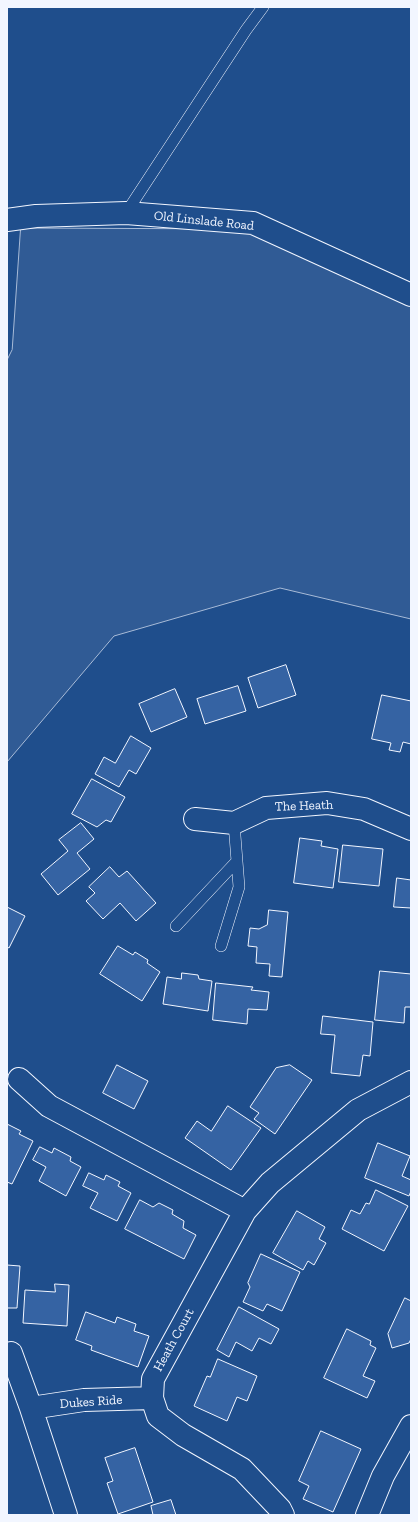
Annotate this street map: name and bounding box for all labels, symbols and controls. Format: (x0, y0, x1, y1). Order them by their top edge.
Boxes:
street label: Old Linslade Road (153, 208, 255, 234)
street label: The Heath (275, 797, 333, 815)
street label: Heath Court (150, 1306, 198, 1374)
street label: Dukes Ride (59, 1392, 123, 1412)

